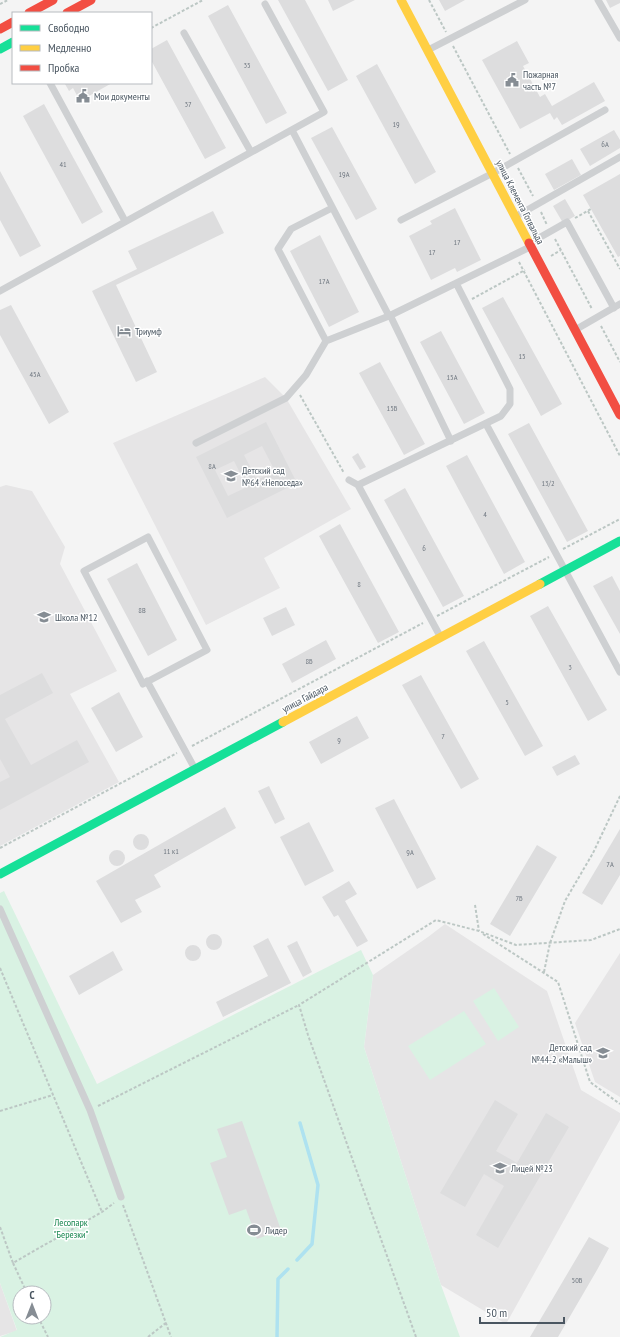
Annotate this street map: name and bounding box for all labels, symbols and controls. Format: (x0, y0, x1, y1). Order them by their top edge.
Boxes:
legend (12, 12, 152, 84)
text: Свободно (48, 20, 90, 35)
text: Медленно (48, 40, 91, 55)
text: Пробка (48, 60, 80, 75)
house number: 35 (243, 60, 251, 70)
place label: Пожарная часть №7 (523, 68, 559, 93)
public building icon: Пожарная часть №7 (504, 72, 520, 88)
public building icon: Мои документы (75, 88, 91, 104)
place label: Мои документы (94, 90, 150, 103)
house number: 37 (184, 99, 192, 109)
house number: 19 (392, 119, 400, 129)
house number: 6А (601, 139, 609, 149)
street label: улица Клемента Готвальда (493, 158, 547, 246)
house number: 41 (59, 159, 67, 169)
house number: 19А (339, 169, 350, 179)
house number: 17 (453, 237, 461, 247)
house number: 17 (428, 247, 436, 257)
house number: 17А (319, 276, 330, 286)
hotel icon: Триумф (116, 323, 132, 339)
place label: Триумф (135, 325, 162, 338)
house number: 15 (518, 351, 526, 361)
house number: 45А (30, 369, 41, 379)
house number: 15А (447, 372, 458, 382)
house number: 15Б (387, 403, 398, 413)
house number: 8А (208, 461, 216, 471)
place label: Детский сад №64 «Непоседа» (242, 464, 303, 489)
school or university icon: Детский сад №64 «Непоседа» (223, 468, 239, 484)
house number: 13/2 (541, 478, 555, 488)
house number: 4 (483, 509, 487, 519)
house number: 6 (422, 543, 426, 553)
house number: 8 (357, 579, 361, 589)
house number: 8В (138, 605, 146, 615)
school or university icon: Школа №12 (36, 609, 52, 625)
place label: Школа №12 (55, 611, 98, 624)
house number: 8Б (305, 656, 313, 666)
house number: 3 (568, 662, 572, 672)
street label: улица Гайдара (280, 680, 330, 716)
house number: 5 (505, 697, 509, 707)
house number: 7 (441, 731, 445, 741)
house number: 9 (337, 735, 341, 745)
house number: 11 к1 (163, 846, 179, 856)
house number: 9А (406, 847, 414, 857)
house number: 7А (606, 859, 614, 869)
house number: 7Б (515, 893, 523, 903)
place label: Детский сад №44-2 «Малыш» (532, 1041, 593, 1066)
school or university icon: Детский сад №44-2 «Малыш» (595, 1045, 611, 1061)
school or university icon: Лицей №23 (492, 1160, 508, 1176)
place label: Лицей №23 (510, 1162, 553, 1175)
park label: Лесопарк "Березки" (53, 1216, 88, 1241)
sports icon: Лидер (246, 1222, 262, 1238)
place label: Лидер (264, 1224, 287, 1237)
house number: 50Б (572, 1275, 583, 1285)
north arrow (12, 1285, 52, 1325)
text: С (29, 1288, 35, 1302)
scale bar (480, 1299, 564, 1325)
text: 50 m (486, 1305, 507, 1320)

